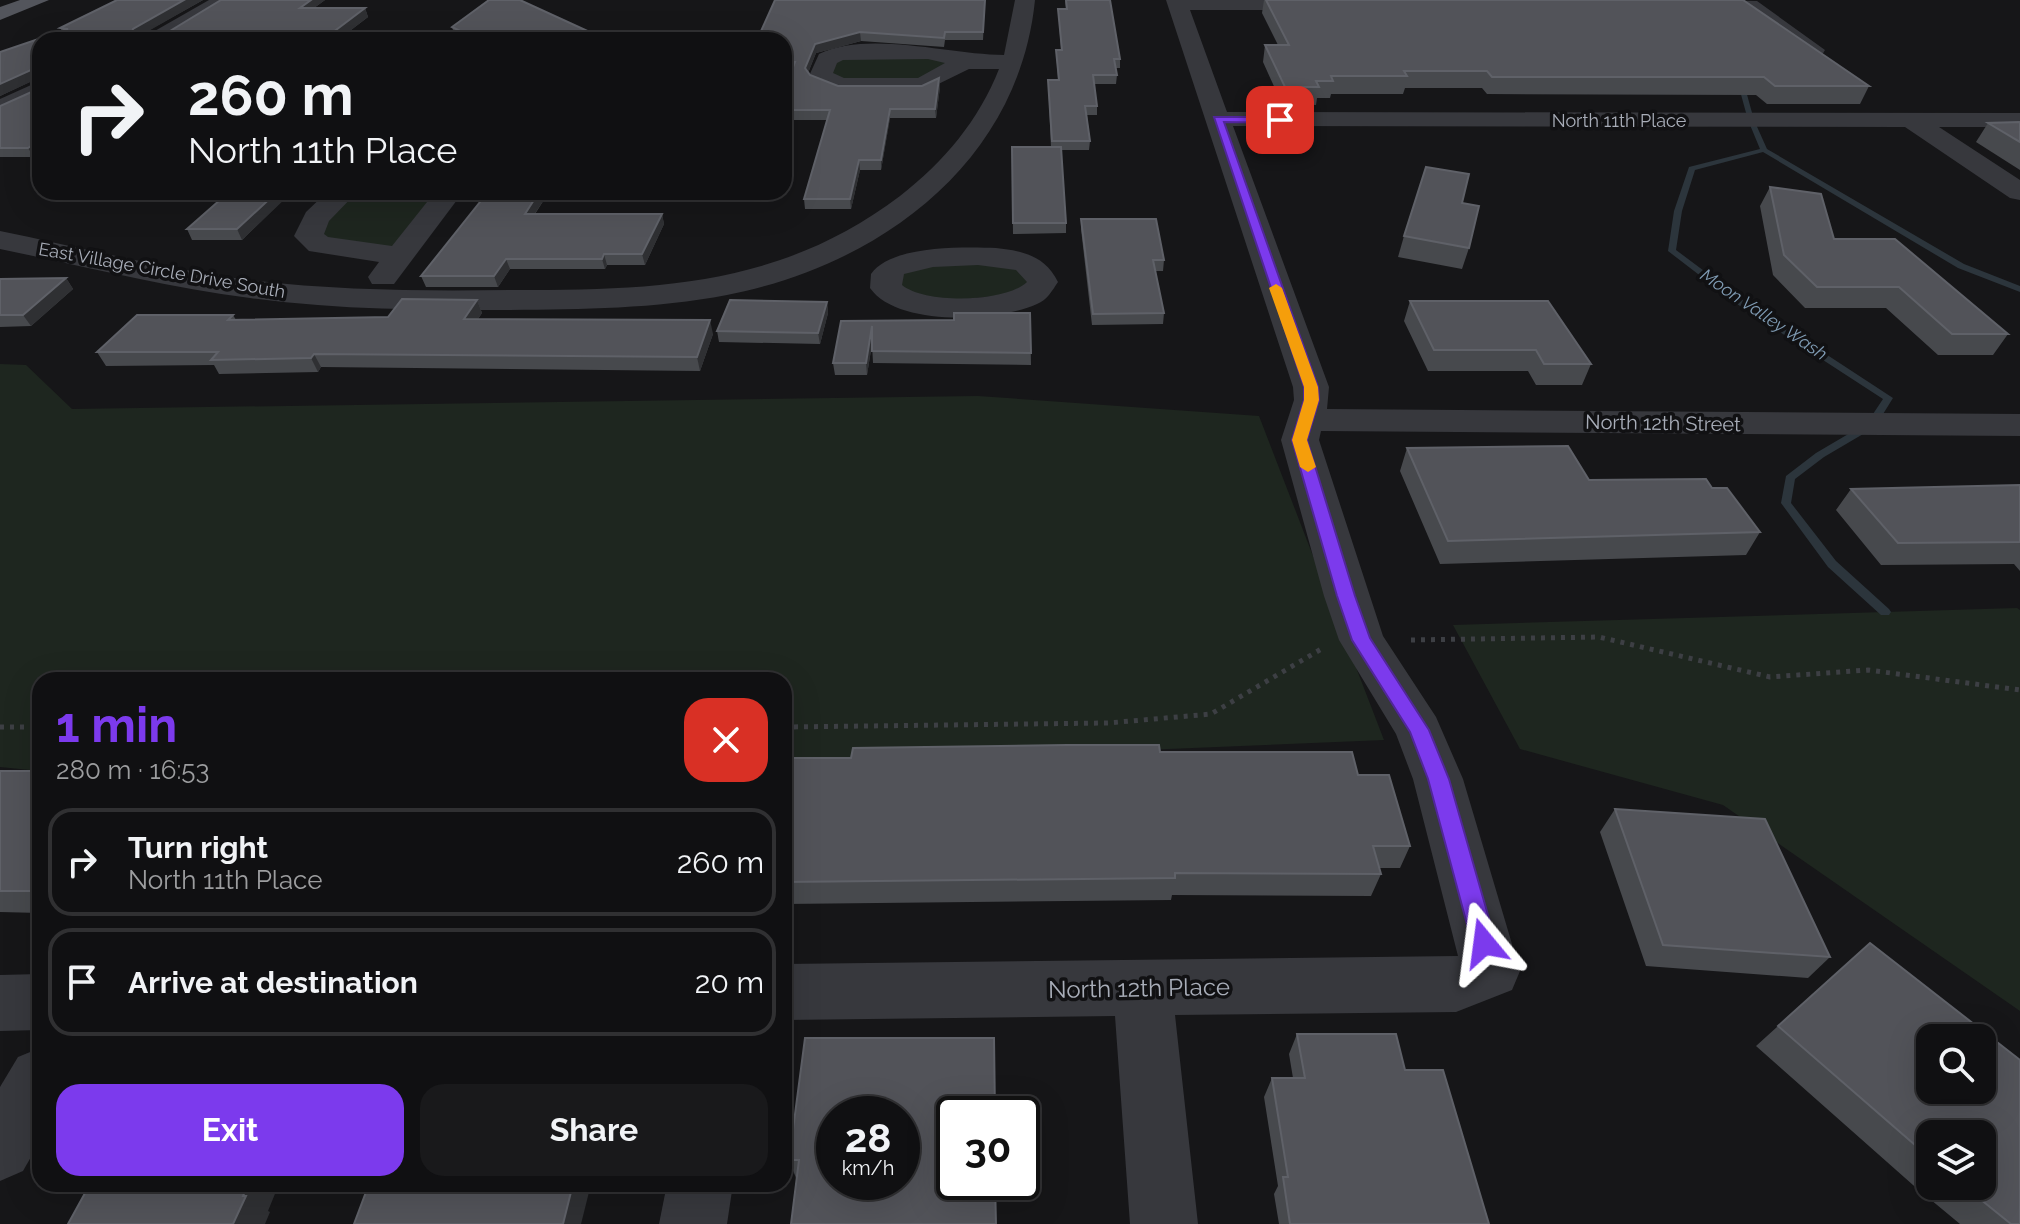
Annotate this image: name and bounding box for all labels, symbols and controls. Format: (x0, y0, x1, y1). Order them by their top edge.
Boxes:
text: 260 m (188, 62, 354, 128)
icon: right (56, 64, 160, 168)
pin (1246, 86, 1314, 154)
icon: arrive (1258, 98, 1302, 142)
street label: North 11th Place (1552, 110, 1687, 131)
text: North 11th Place (188, 129, 457, 171)
street label: East Village Circle Drive South (37, 238, 287, 302)
water label: Moon Valley Wash (1697, 264, 1831, 364)
street label: North 12th Street (1585, 410, 1741, 436)
text: 1 min (56, 697, 177, 753)
button: close (684, 698, 768, 782)
text: 280 m · 16:53 (56, 755, 209, 785)
text: Turn right (128, 830, 268, 865)
icon: right (60, 840, 104, 884)
text: 260 m (677, 845, 764, 880)
text: North 11th Place (128, 865, 323, 895)
position arrow (1442, 901, 1526, 985)
icon: arrive (60, 960, 104, 1004)
text: Arrive at destination (128, 965, 418, 1000)
text: 20 m (695, 965, 764, 1000)
street label: North 12th Place (1048, 972, 1230, 1004)
map controls (1916, 1024, 1996, 1200)
button: search (1916, 1024, 1996, 1104)
button: Exit (56, 1084, 404, 1176)
button: Share (420, 1084, 768, 1176)
speed limit sign: 30 (936, 1096, 1040, 1200)
text: 28 (845, 1114, 891, 1161)
button: layers (1916, 1120, 1996, 1200)
text: km/h (842, 1156, 894, 1180)

